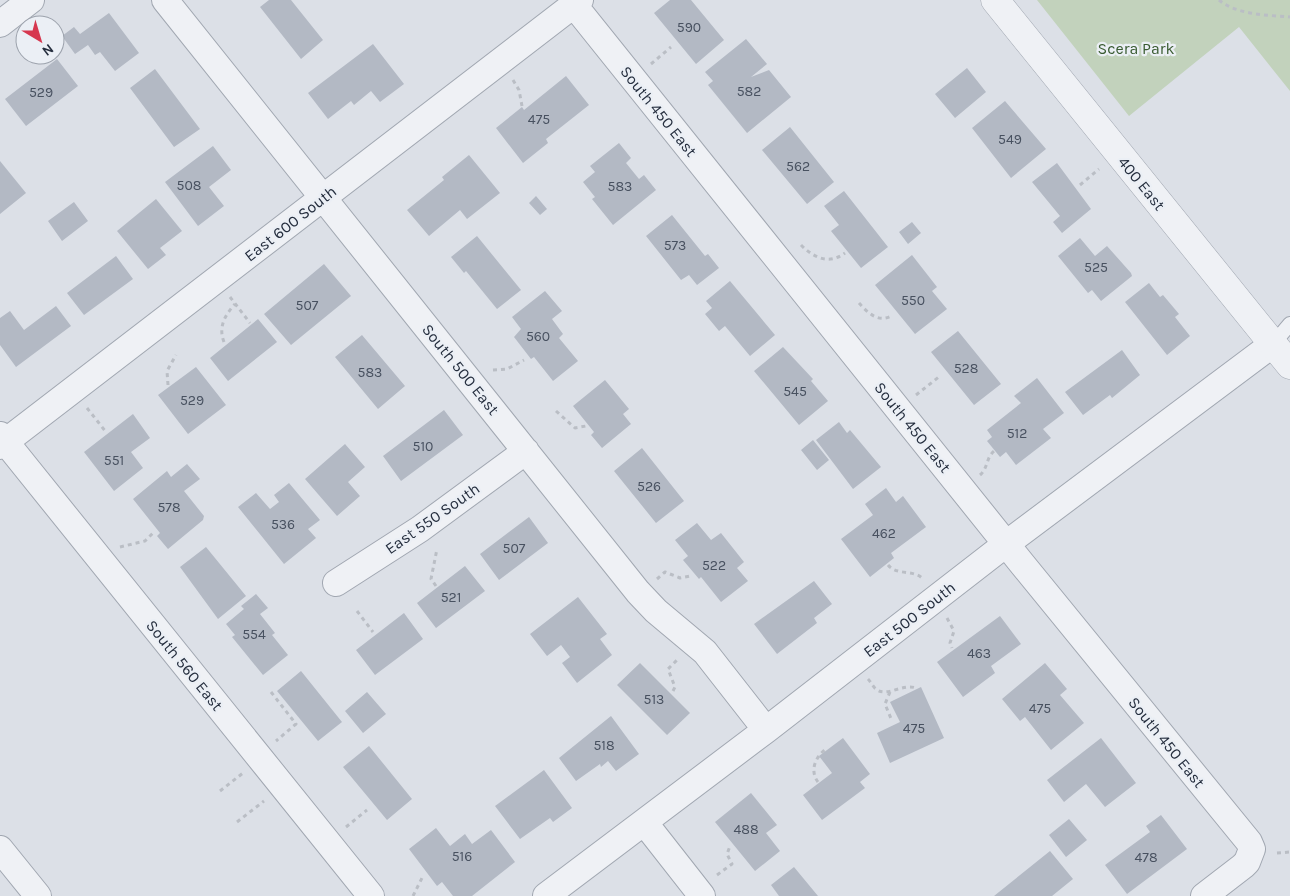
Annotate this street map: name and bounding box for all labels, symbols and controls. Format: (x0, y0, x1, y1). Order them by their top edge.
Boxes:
north arrow (15, 15, 65, 65)
house number: 590 (677, 19, 701, 36)
park label: Scera Park (1098, 39, 1175, 58)
text: N (39, 40, 57, 60)
street label: South 450 East (616, 62, 701, 160)
house number: 582 (737, 83, 761, 100)
house number: 529 (29, 84, 53, 101)
house number: 475 (528, 111, 550, 128)
house number: 549 (998, 131, 1022, 148)
street label: 400 East (1114, 152, 1169, 214)
house number: 562 (786, 158, 810, 175)
house number: 508 (177, 177, 201, 194)
house number: 583 (608, 178, 632, 195)
street label: East 600 South (240, 182, 340, 265)
house number: 573 (664, 237, 686, 254)
house number: 525 (1084, 259, 1108, 276)
house number: 550 (901, 292, 925, 309)
house number: 507 (296, 297, 319, 314)
street label: South 500 East (418, 320, 503, 419)
house number: 560 (526, 328, 550, 345)
house number: 528 (954, 360, 978, 377)
house number: 583 (358, 364, 382, 381)
street label: South 450 East (870, 378, 955, 476)
house number: 545 (783, 383, 807, 400)
house number: 529 (180, 392, 204, 409)
house number: 512 (1007, 425, 1027, 442)
house number: 510 (413, 438, 433, 455)
house number: 551 (104, 452, 124, 469)
house number: 526 (637, 478, 661, 495)
street label: East 550 South (381, 479, 483, 558)
house number: 578 (157, 499, 181, 516)
house number: 536 (271, 516, 295, 533)
house number: 462 (872, 525, 896, 542)
house number: 507 (503, 540, 526, 557)
house number: 522 (702, 557, 726, 574)
street label: East 500 South (859, 578, 959, 661)
house number: 521 (441, 589, 461, 606)
street label: South 560 East (142, 616, 227, 715)
house number: 554 (242, 626, 266, 643)
house number: 463 (967, 645, 991, 662)
house number: 513 (644, 691, 664, 708)
street label: South 450 East (1124, 693, 1209, 791)
house number: 475 (1029, 700, 1051, 717)
house number: 475 (903, 720, 925, 737)
house number: 518 (593, 737, 615, 754)
house number: 488 (733, 821, 759, 838)
house number: 516 (452, 848, 472, 865)
house number: 478 (1135, 849, 1158, 866)

